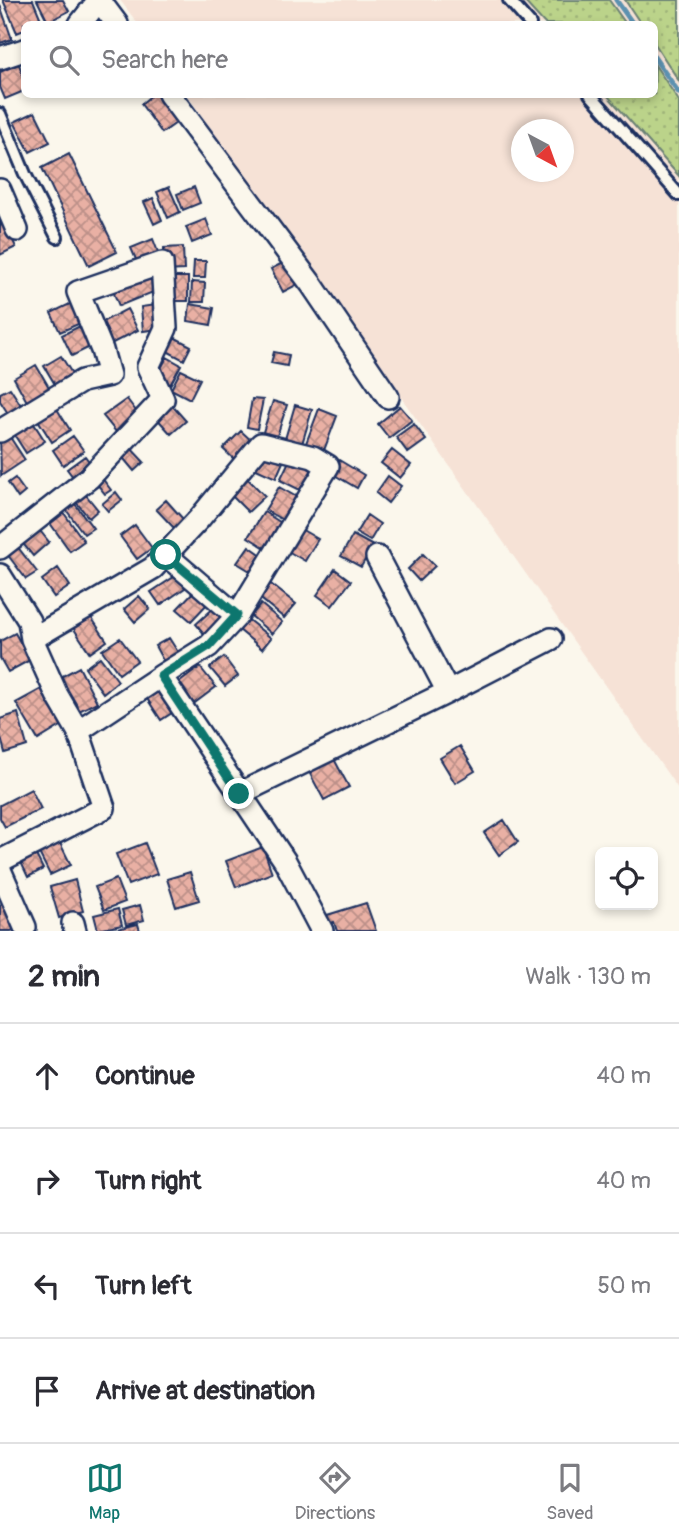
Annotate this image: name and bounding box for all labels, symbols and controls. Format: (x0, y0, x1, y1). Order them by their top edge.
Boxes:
search box (21, 21, 658, 98)
icon: search (45, 41, 83, 79)
text: Search here (101, 44, 228, 76)
north arrow (511, 119, 574, 182)
route start (150, 539, 181, 570)
route end (223, 778, 254, 809)
map controls (595, 847, 658, 910)
button: locate (595, 847, 658, 910)
text: 2 min (28, 958, 100, 995)
text: Walk · 130 m (525, 962, 651, 991)
icon: ahead (28, 1057, 66, 1095)
text: Continue (95, 1060, 195, 1092)
text: 40 m (597, 1061, 651, 1090)
icon: right (28, 1162, 66, 1200)
text: Turn right (95, 1165, 201, 1197)
text: 40 m (597, 1166, 651, 1195)
icon: left (28, 1267, 66, 1305)
text: Turn left (95, 1270, 191, 1302)
text: 50 m (597, 1271, 651, 1300)
icon: arrive (28, 1372, 66, 1410)
text: Arrive at destination (95, 1375, 315, 1407)
tab: Map (86, 1459, 124, 1525)
tab: Directions (295, 1459, 375, 1525)
tab: Saved (546, 1459, 593, 1525)

